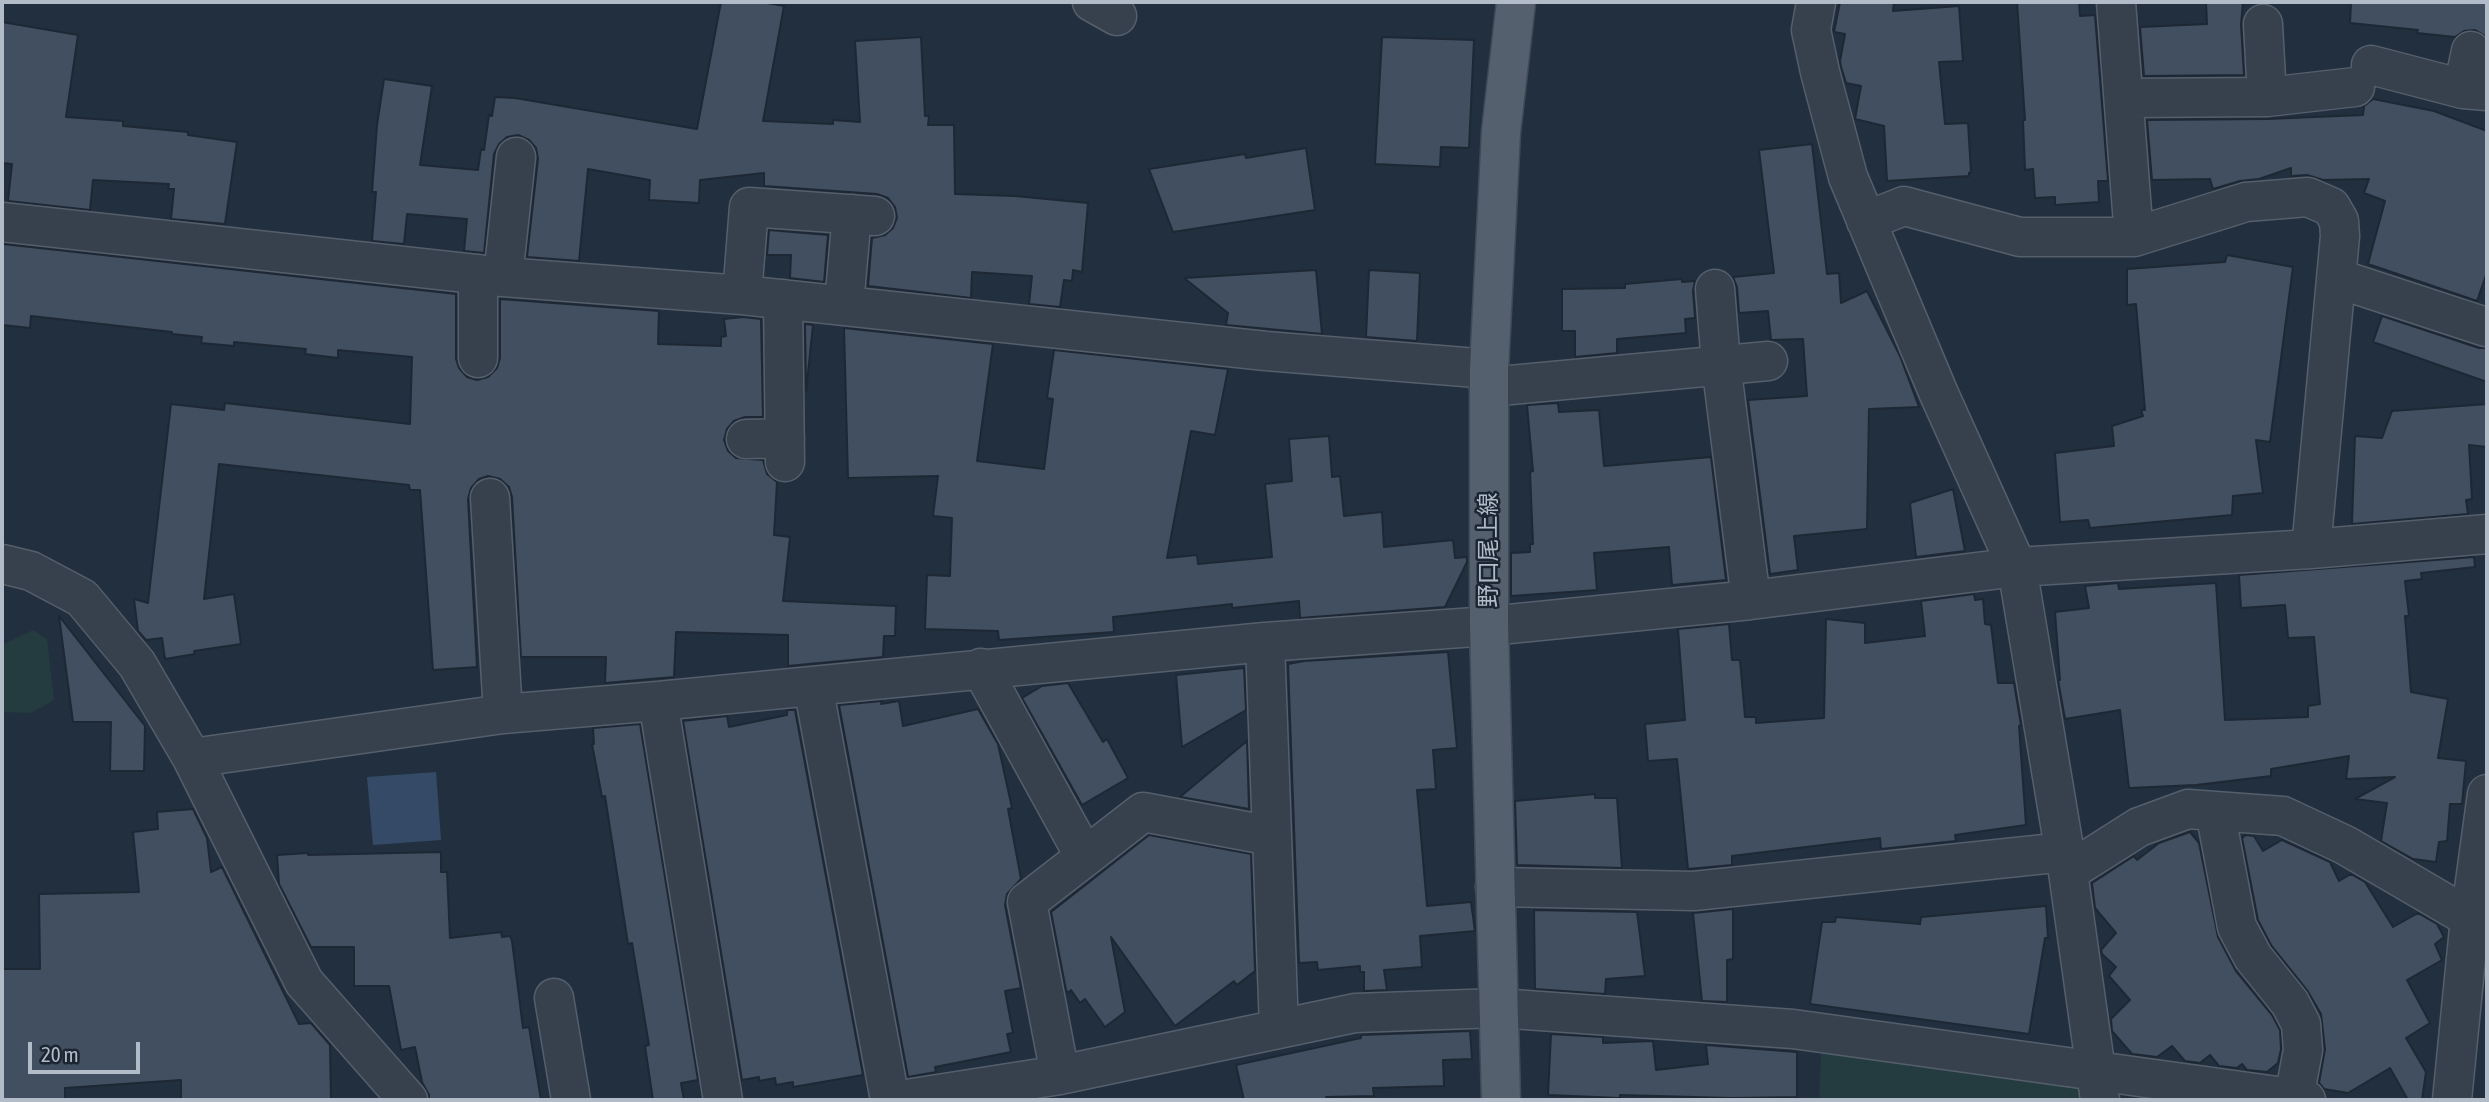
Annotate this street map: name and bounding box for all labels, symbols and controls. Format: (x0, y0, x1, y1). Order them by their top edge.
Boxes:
street label: 野口尾上線 (1475, 493, 1503, 607)
scale bar (32, 1028, 144, 1072)
text: 20 m (41, 1042, 79, 1066)

